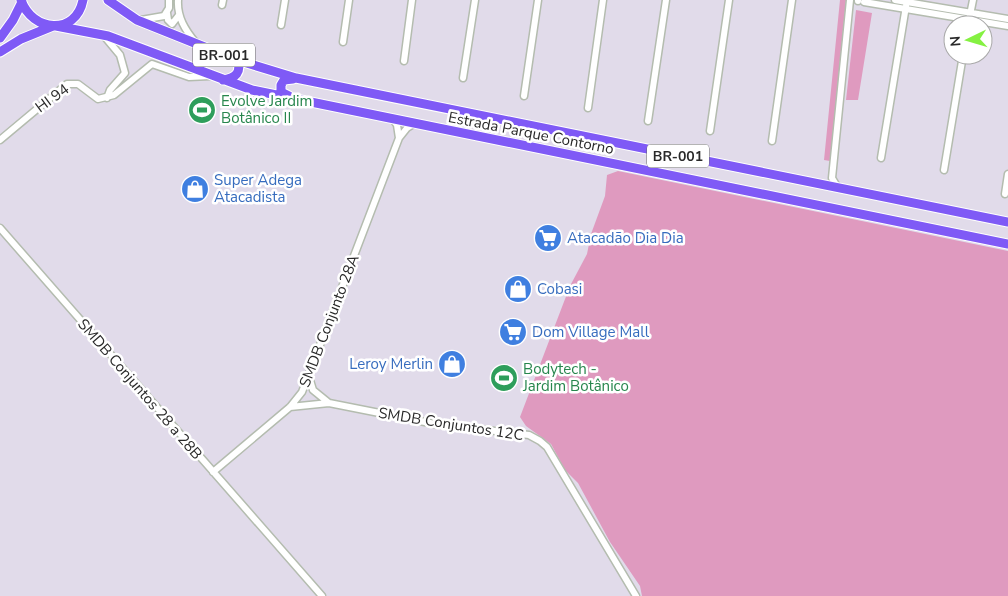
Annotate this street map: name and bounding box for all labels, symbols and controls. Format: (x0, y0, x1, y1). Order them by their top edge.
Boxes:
north arrow (943, 15, 993, 65)
text: N (946, 35, 965, 47)
road number: BR-001 (193, 44, 255, 66)
street label: HI 94 (31, 79, 73, 117)
place label: Evolve Jardim Botânico II (221, 91, 312, 128)
sports icon: Evolve Jardim Botânico II (187, 95, 217, 125)
street label: Estrada Parque Contorno (446, 107, 616, 159)
road number: BR-001 (647, 144, 709, 168)
place label: Super Adega Atacadista (214, 170, 302, 207)
shop icon: Super Adega Atacadista (180, 174, 210, 204)
supermarket icon: Atacadão Dia Dia (533, 223, 563, 253)
place label: Atacadão Dia Dia (567, 228, 684, 248)
street label: SMDB Conjunto 28A (295, 252, 364, 390)
shop icon: Cobasi (503, 274, 533, 304)
place label: Cobasi (537, 279, 582, 299)
street label: SMDB Conjuntos 28 a 28B (73, 314, 207, 464)
supermarket icon: Dom Village Mall (498, 317, 528, 347)
place label: Dom Village Mall (532, 322, 650, 342)
shop icon: Leroy Merlin (437, 349, 467, 379)
place label: Leroy Merlin (349, 354, 433, 374)
place label: Bodytech - Jardim Botânico (522, 359, 629, 396)
sports icon: Bodytech - Jardim Botânico (489, 363, 519, 393)
street label: SMDB Conjuntos 12C (377, 403, 525, 445)

